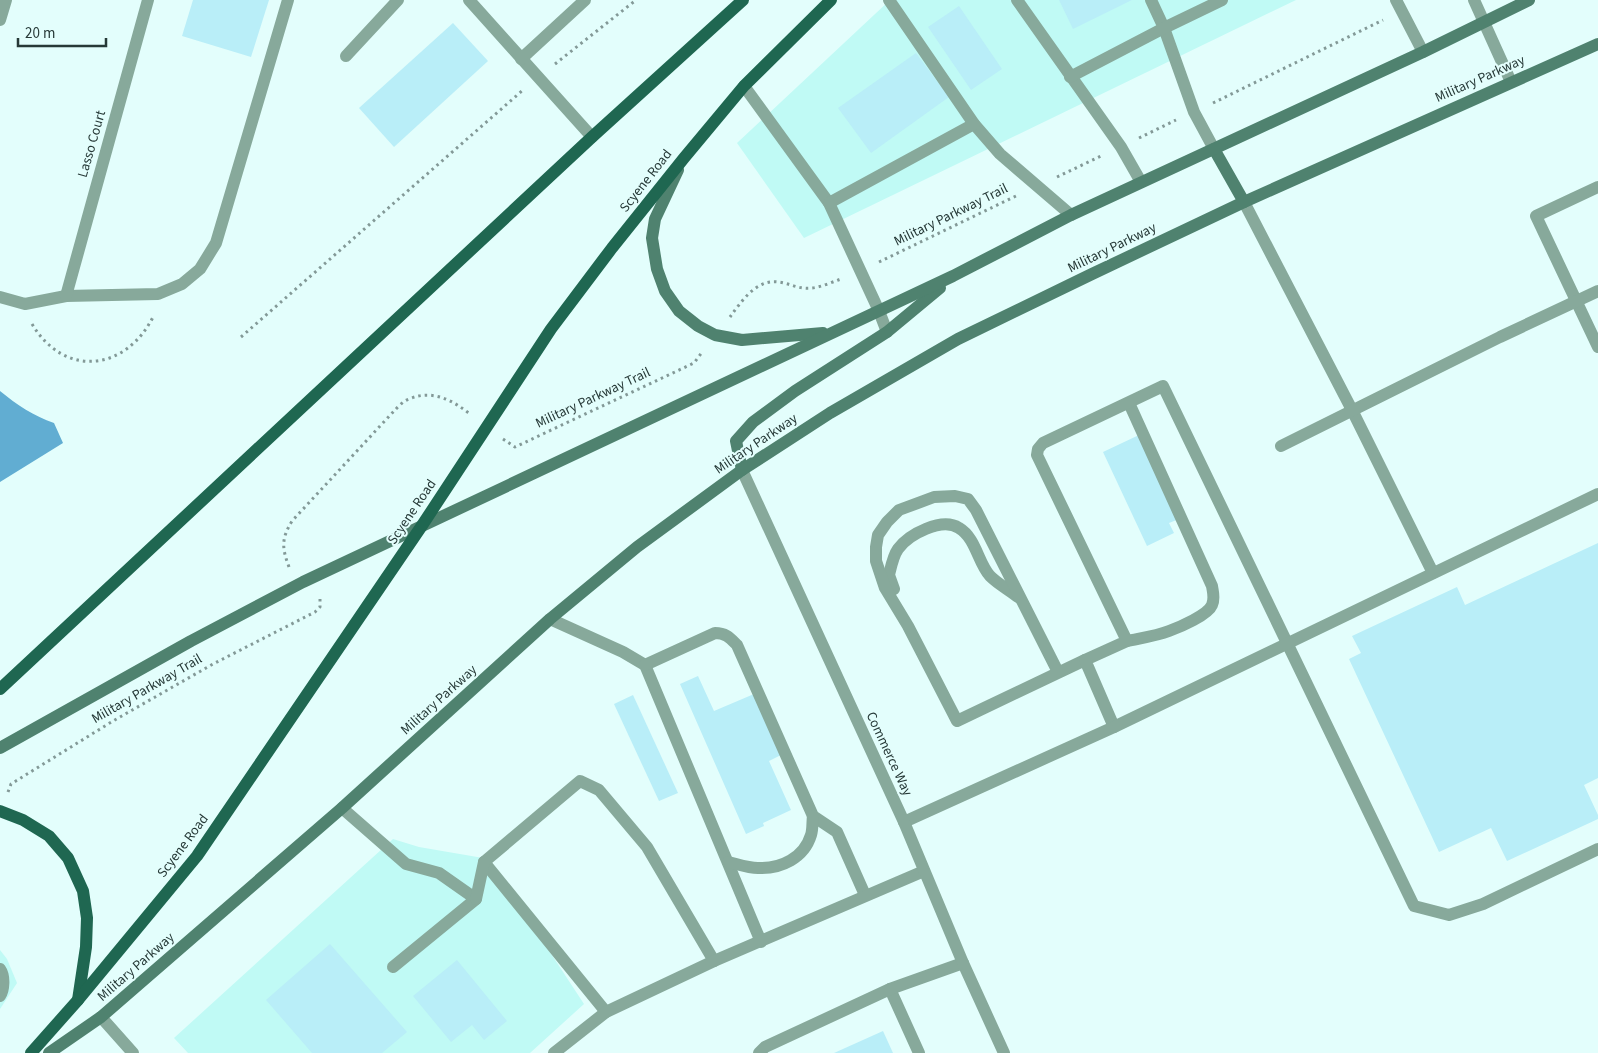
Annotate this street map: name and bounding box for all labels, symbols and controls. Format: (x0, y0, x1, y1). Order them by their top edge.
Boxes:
scale bar (18, 15, 105, 47)
text: 20 m (25, 23, 55, 44)
street label: Military Parkway (1432, 50, 1529, 108)
street label: Lasso Court (73, 108, 111, 180)
street label: Scyene Road (615, 145, 677, 217)
street label: Military Parkway Trail (891, 179, 1012, 251)
street label: Military Parkway (1064, 218, 1160, 278)
street label: Military Parkway Trail (532, 362, 654, 433)
street label: Military Parkway (710, 409, 802, 479)
street label: Scyene Road (383, 475, 441, 549)
street label: Military Parkway Trail (88, 649, 206, 729)
street label: Military Parkway (396, 660, 482, 740)
street label: Commerce Way (861, 709, 917, 800)
street label: Scyene Road (152, 810, 214, 882)
street label: Military Parkway (93, 928, 179, 1006)

